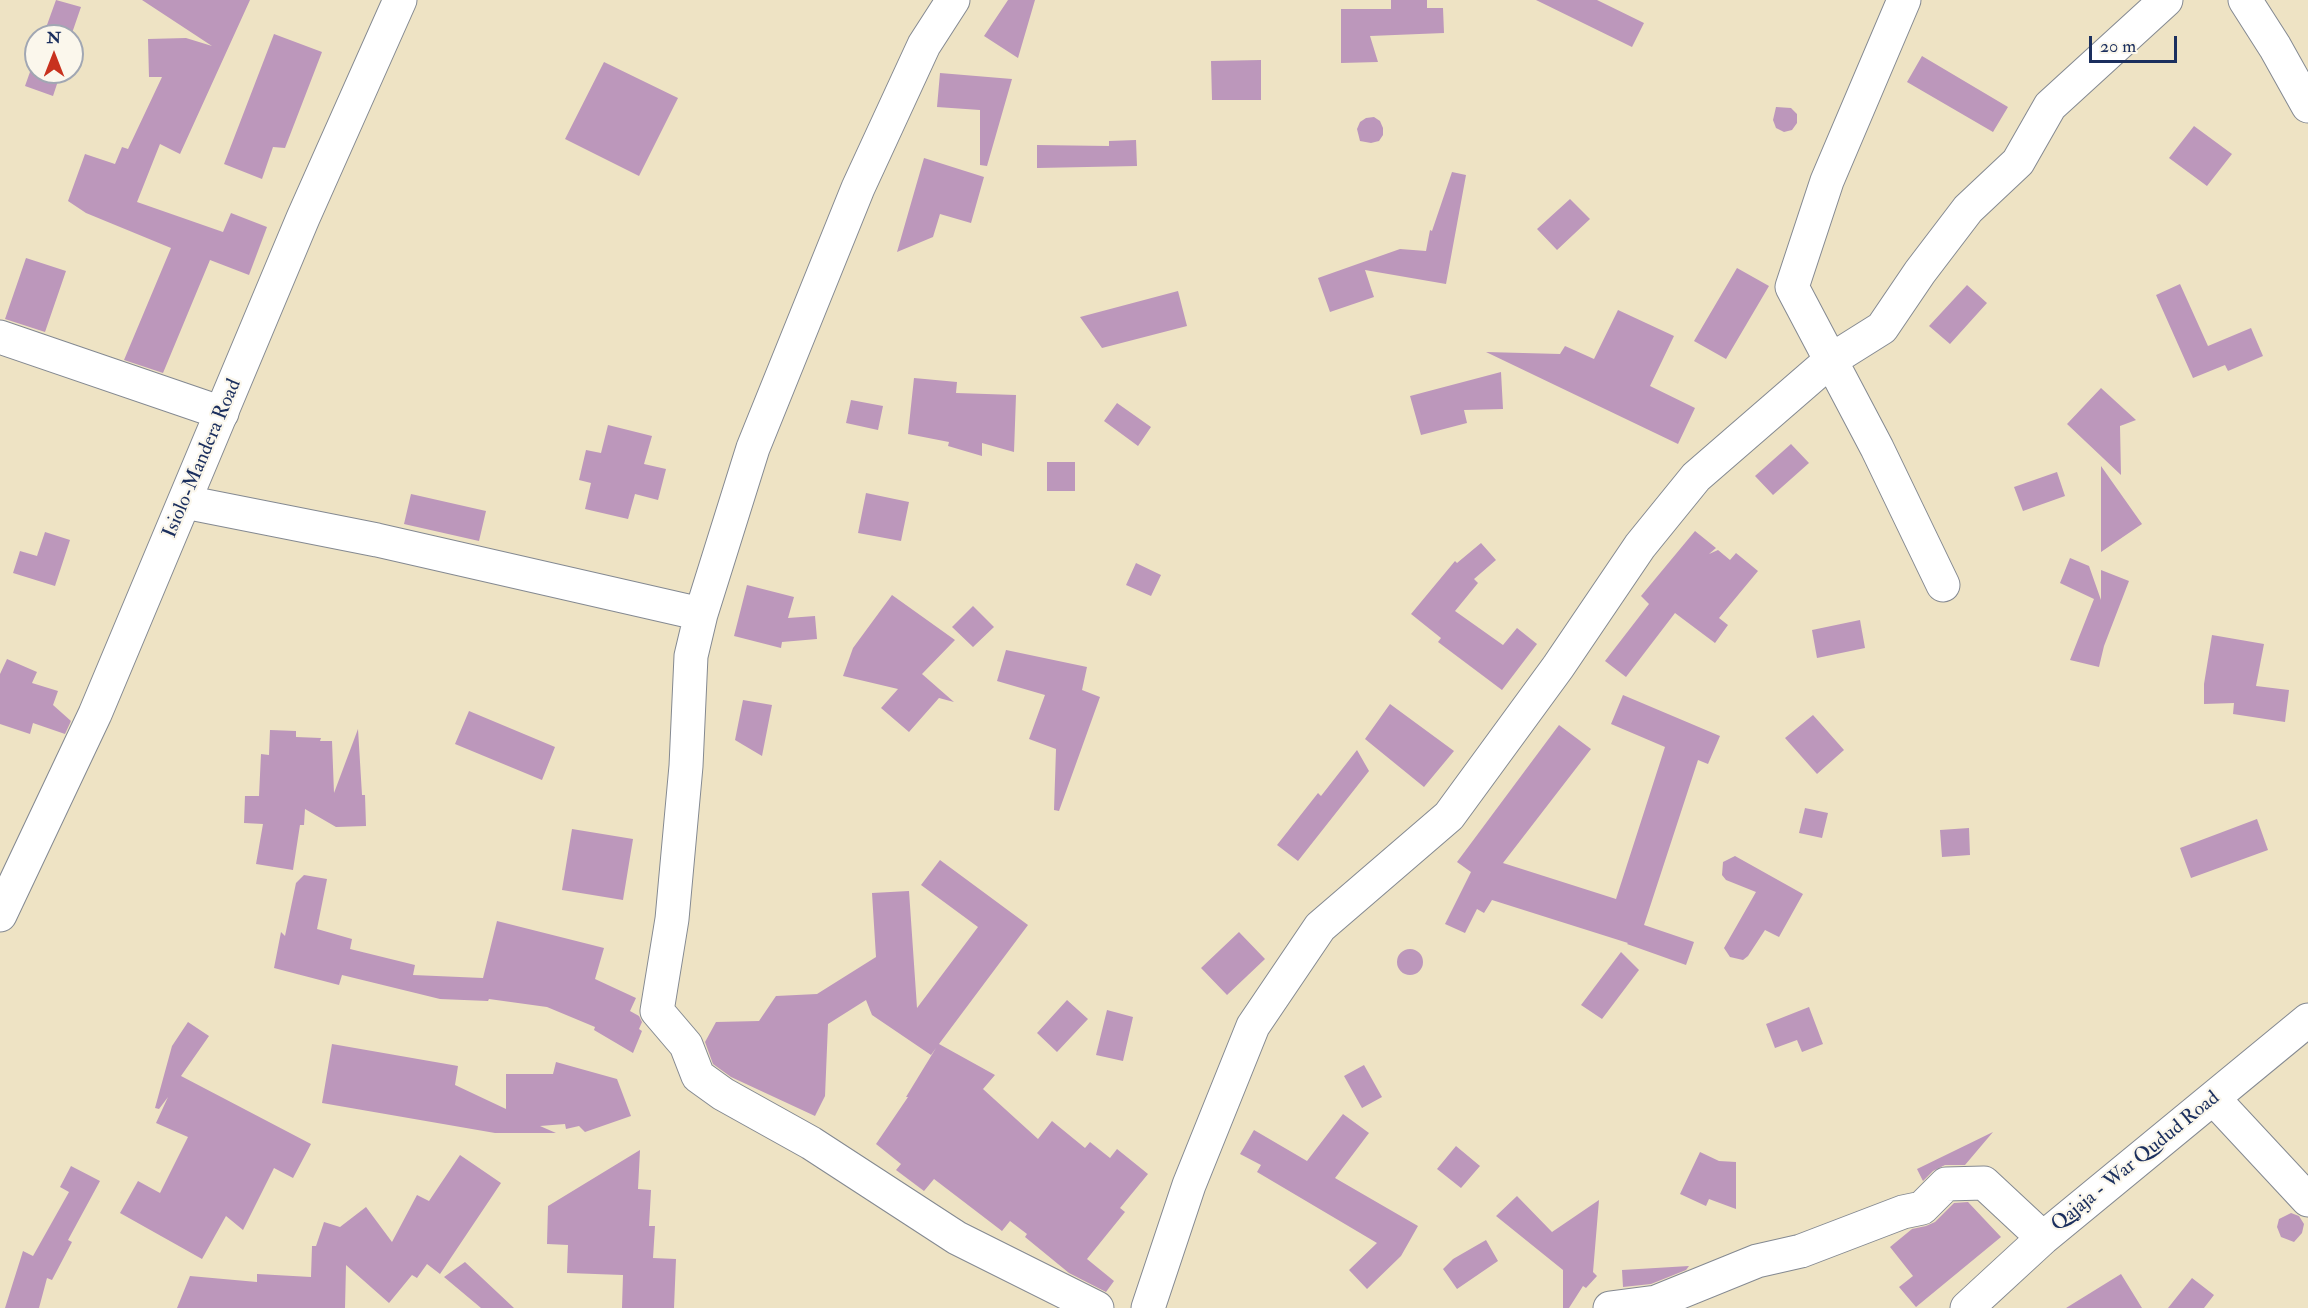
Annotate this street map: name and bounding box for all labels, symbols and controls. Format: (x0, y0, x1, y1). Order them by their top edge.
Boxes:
north arrow (24, 24, 84, 84)
scale bar (2092, 24, 2180, 62)
text: N (47, 28, 61, 48)
text: 20 m (2100, 35, 2136, 58)
street label: Isiolo-Mandera Road (159, 376, 247, 542)
street label: Qajaja - War Qudud Road (2047, 1087, 2225, 1237)

